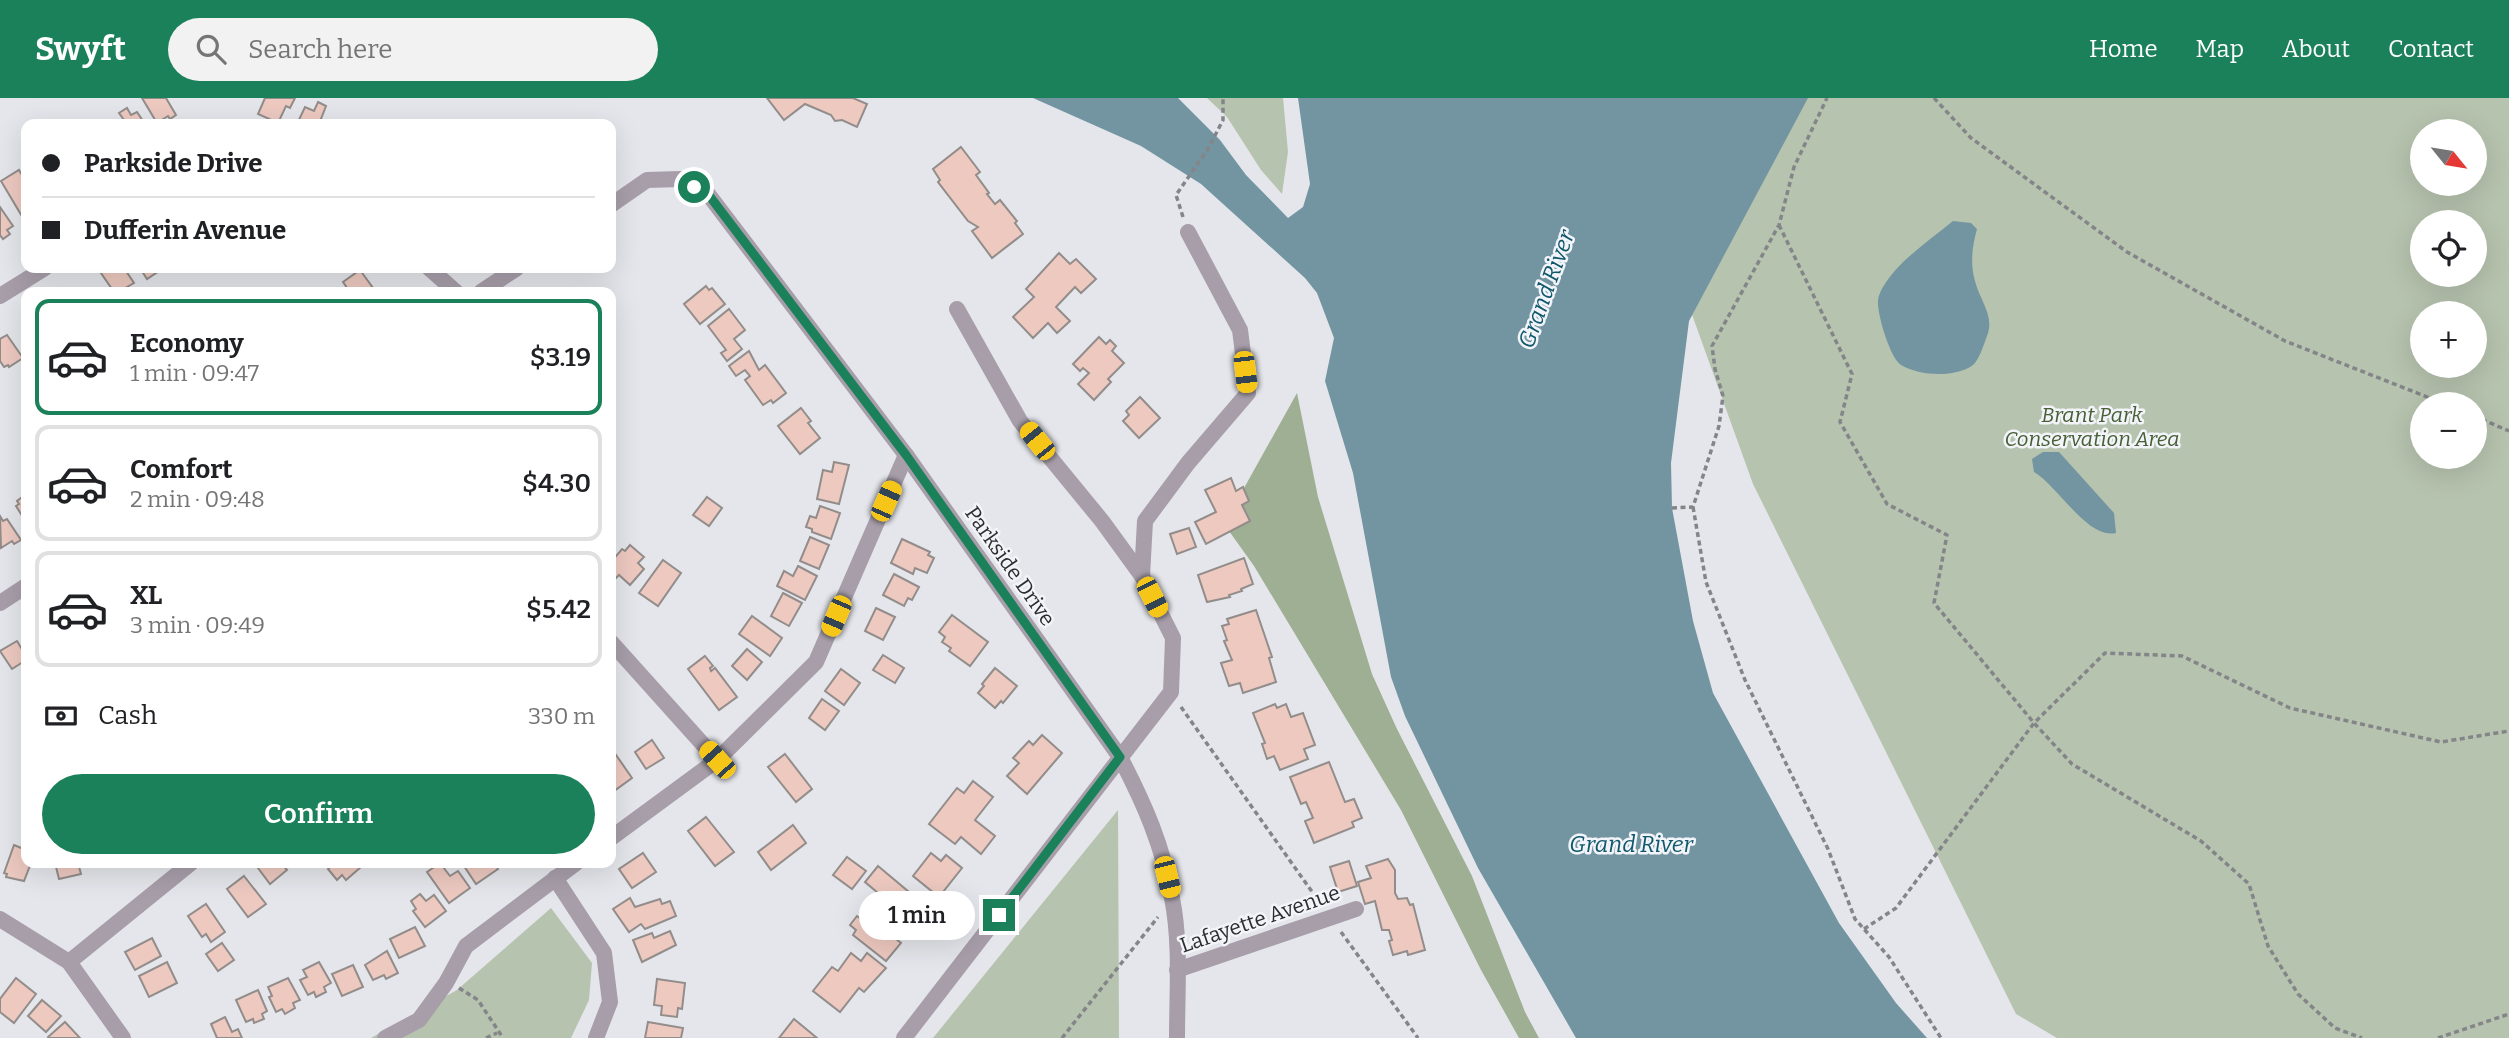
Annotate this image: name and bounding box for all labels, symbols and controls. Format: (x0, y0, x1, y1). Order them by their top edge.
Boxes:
search box (168, 18, 658, 81)
text: Swyft (35, 29, 126, 69)
icon: search (192, 30, 230, 68)
text: Search here (248, 34, 392, 65)
text: Home (2089, 35, 2158, 63)
text: Map (2196, 35, 2244, 63)
text: About (2282, 35, 2350, 63)
text: Contact (2388, 35, 2474, 63)
north arrow (2410, 119, 2487, 196)
map controls (2410, 119, 2487, 469)
text: Parkside Drive (84, 148, 263, 179)
route start (678, 171, 710, 203)
button: locate (2410, 210, 2487, 287)
text: Dufferin Avenue (84, 215, 286, 246)
water label: Grand River (1512, 225, 1581, 352)
button: + (2410, 301, 2487, 378)
icon: car (46, 326, 109, 389)
text: Economy (130, 328, 244, 359)
text: $3.19 (530, 342, 591, 373)
car (1233, 350, 1258, 394)
text: 1 min · 09:47 (130, 359, 259, 387)
button: − (2410, 392, 2487, 469)
park label: Brant Park Conservation Area (2004, 402, 2180, 452)
car (1016, 418, 1059, 464)
icon: car (46, 452, 109, 515)
text: Comfort (130, 454, 233, 485)
text: $4.30 (522, 468, 591, 499)
car (868, 478, 905, 524)
text: 2 min · 09:48 (130, 485, 265, 513)
street label: Parkside Drive (959, 501, 1061, 631)
car (1134, 574, 1171, 620)
icon: car (46, 578, 109, 641)
text: XL (130, 580, 162, 611)
car (819, 593, 854, 639)
text: $5.42 (526, 594, 591, 625)
text: 3 min · 09:49 (130, 611, 265, 639)
icon: cash (42, 697, 80, 735)
text: Cash (98, 700, 157, 731)
text: 330 m (528, 702, 595, 730)
car (696, 737, 739, 783)
button: Confirm (42, 774, 595, 854)
water label: Grand River (1569, 830, 1694, 858)
car (1152, 854, 1183, 900)
street label: Lafayette Avenue (1177, 879, 1343, 959)
callout: 1 min (859, 890, 974, 940)
route end (983, 899, 1015, 931)
text: 1 min (888, 901, 946, 929)

